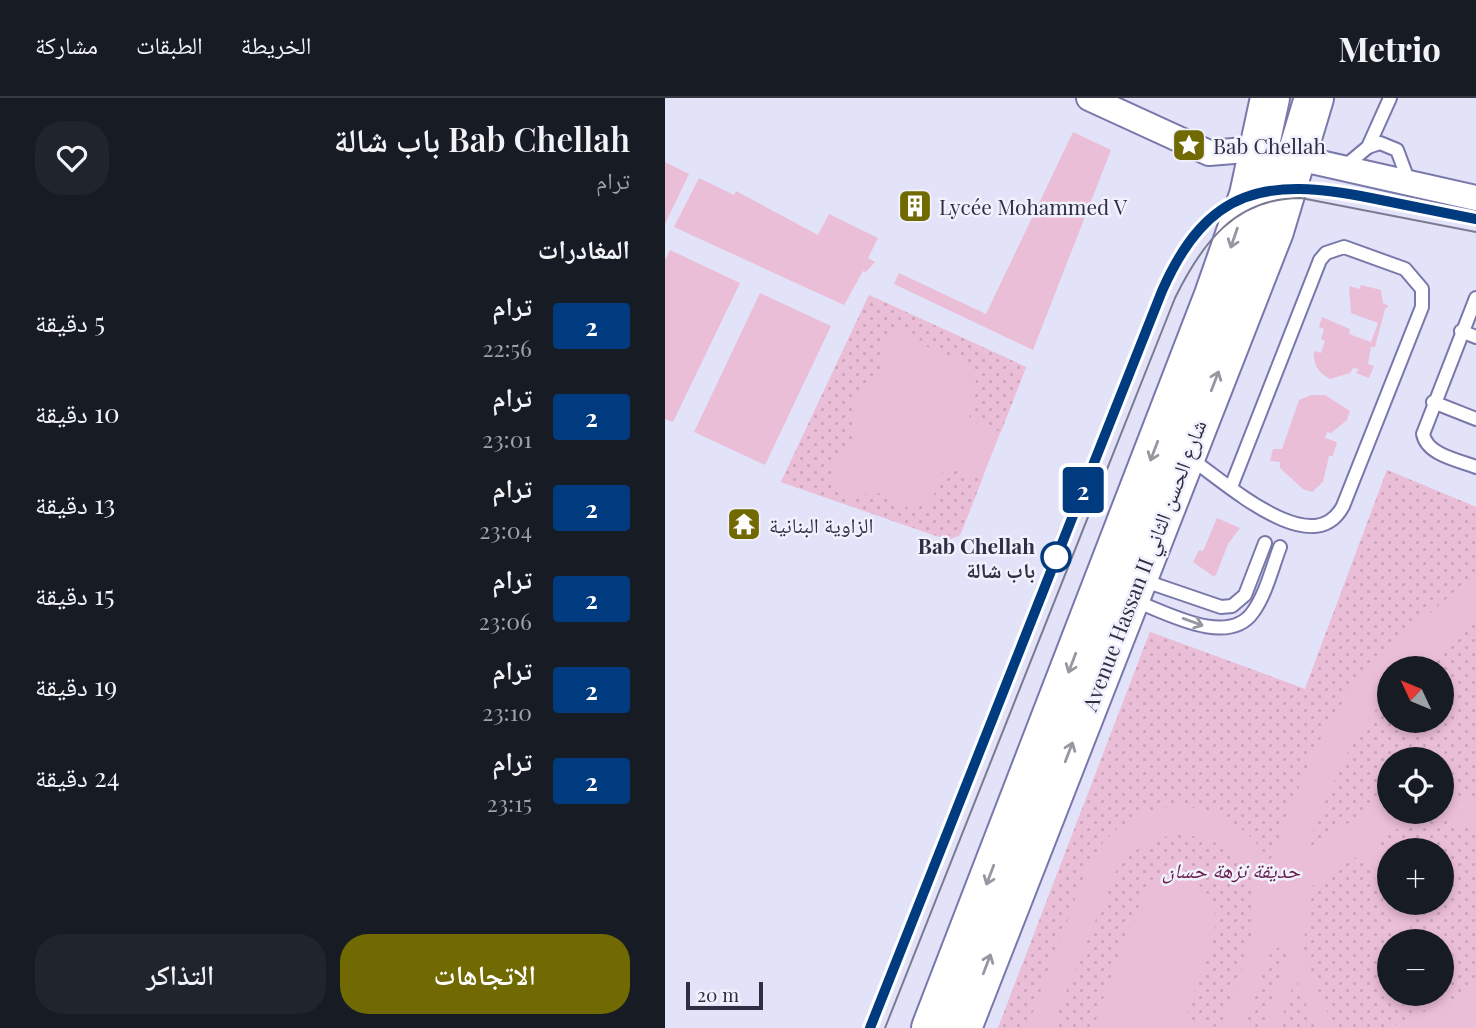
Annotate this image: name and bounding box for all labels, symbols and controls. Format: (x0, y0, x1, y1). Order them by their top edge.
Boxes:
text: Metrio (1338, 26, 1441, 70)
text: مشاركة (35, 28, 98, 60)
text: الطبقات (136, 28, 203, 60)
text: الخريطة (241, 28, 311, 60)
text: Bab Chellah باب شالة (334, 116, 630, 160)
button: heart (35, 121, 109, 195)
place icon: Bab Chellah (1170, 126, 1208, 164)
place label: Bab Chellah (1213, 131, 1326, 159)
text: ترام (596, 164, 630, 195)
building icon: Lycée Mohammed V (896, 187, 934, 225)
place label: Lycée Mohammed V (939, 192, 1128, 220)
one-way arrow (1227, 227, 1240, 249)
text: المغادرات (538, 231, 630, 266)
text: ترام (492, 288, 532, 323)
text: 5 دقيقة (35, 304, 105, 339)
text: 2 (585, 310, 598, 342)
text: 22:56 (482, 332, 532, 363)
one-way arrow (1209, 370, 1222, 392)
text: ترام (492, 379, 532, 414)
text: 10 دقيقة (35, 395, 120, 430)
text: 2 (585, 401, 598, 433)
street label: Avenue Hassan II شارع الحسن الثاني (1074, 415, 1216, 717)
text: 23:01 (482, 423, 532, 454)
one-way arrow (1146, 439, 1159, 461)
line badge: 2 (1060, 467, 1106, 513)
text: ترام (492, 470, 532, 505)
text: 2 (1077, 474, 1089, 506)
text: 13 دقيقة (35, 486, 115, 521)
text: 2 (585, 492, 598, 524)
temple icon: الزاوية البنانية (725, 505, 763, 543)
place label: الزاوية البنانية (769, 510, 874, 538)
text: 23:04 (479, 514, 532, 545)
place label: Bab Chellah باب شالة (918, 531, 1035, 583)
marker: Bab Chellah باب شالة (1041, 542, 1071, 572)
text: ترام (492, 561, 532, 596)
text: 15 دقيقة (35, 577, 114, 612)
text: 2 (585, 583, 598, 615)
text: 23:06 (479, 605, 532, 636)
one-way arrow (1182, 617, 1204, 629)
text: ترام (492, 652, 532, 687)
one-way arrow (1064, 652, 1077, 673)
north arrow (1377, 656, 1454, 733)
map controls (1377, 656, 1454, 1006)
text: 19 دقيقة (35, 668, 117, 703)
text: 2 (585, 674, 598, 706)
text: 23:10 (482, 696, 532, 727)
one-way arrow (1064, 742, 1077, 764)
text: ترام (492, 743, 532, 778)
button: locate (1377, 747, 1454, 824)
text: 24 دقيقة (35, 759, 120, 794)
text: 2 (585, 765, 598, 797)
text: 23:15 (487, 787, 532, 818)
button: + (1377, 838, 1454, 915)
park label: حديقة نزهة حسان (1162, 855, 1301, 884)
one-way arrow (982, 864, 995, 886)
button: − (1377, 929, 1454, 1006)
button: التذاكر (35, 934, 326, 1014)
button: الاتجاهات (340, 934, 630, 1014)
one-way arrow (981, 954, 994, 976)
scale bar (686, 979, 763, 1011)
text: 20 m (697, 981, 739, 1007)

